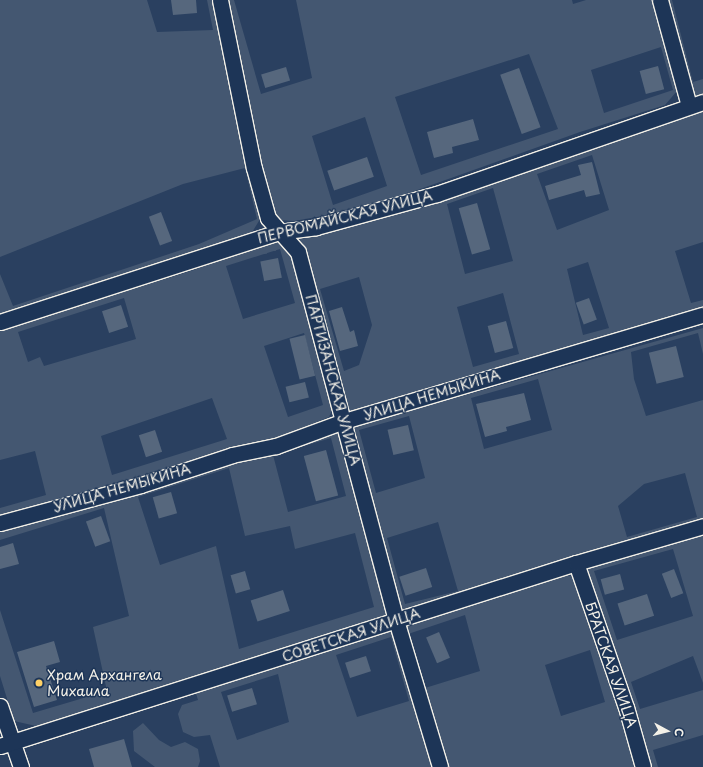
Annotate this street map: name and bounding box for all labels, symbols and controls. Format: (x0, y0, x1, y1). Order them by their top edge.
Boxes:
street label: ПЕРВОМАЙСКАЯ УЛИЦА (256, 187, 434, 247)
street label: ПАРТИЗАНСКАЯ УЛИЦА (302, 293, 364, 467)
street label: УЛИЦА НЕМЫКИНА (361, 366, 503, 424)
street label: УЛИЦА НЕМЫКИНА (51, 460, 193, 516)
street label: БРАТСКАЯ УЛИЦА (582, 600, 640, 730)
street label: СОВЕТСКАЯ УЛИЦА (280, 605, 422, 665)
place label: Храм Архангела Михаила (47, 667, 162, 700)
marker: Храм Архангела Михаила (34, 678, 44, 688)
north arrow (647, 711, 687, 751)
text: С (670, 727, 688, 738)

